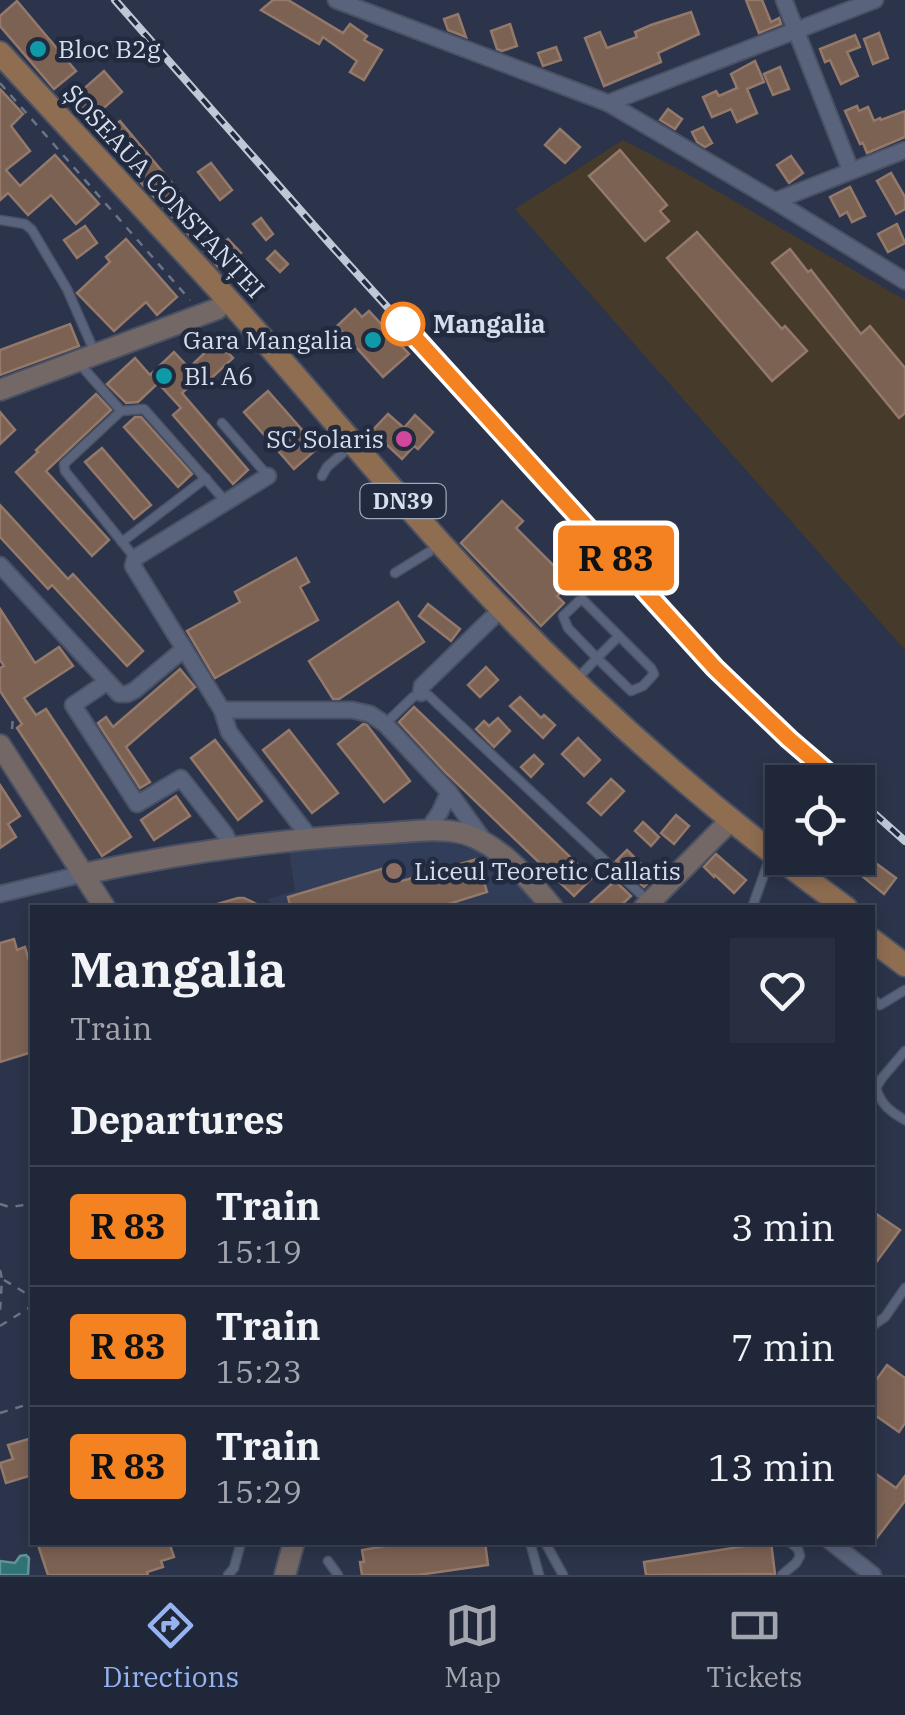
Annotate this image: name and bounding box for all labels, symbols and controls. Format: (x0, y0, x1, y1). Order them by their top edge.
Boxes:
place label: Bloc B2g (58, 32, 161, 65)
marker: Bloc B2g (27, 38, 49, 60)
street label: ȘOSEAUA CONSTANȚEI (57, 77, 272, 305)
marker: Mangalia (382, 303, 424, 345)
place label: Mangalia (433, 307, 546, 340)
place label: Gara Mangalia (183, 323, 353, 356)
marker: Gara Mangalia (362, 329, 384, 351)
place label: Bl. A6 (184, 359, 253, 392)
marker: Bl. A6 (153, 365, 175, 387)
place label: SC Solaris (266, 422, 384, 455)
marker: SC Solaris (393, 428, 415, 450)
road number: DN39 (360, 484, 446, 518)
line badge: R 83 (546, 526, 686, 590)
text: R 83 (578, 535, 654, 581)
map controls (765, 765, 875, 875)
button: locate (765, 765, 875, 875)
place label: Liceul Teoretic Callatis (414, 854, 681, 887)
marker: Liceul Teoretic Callatis (383, 860, 405, 882)
text: Mangalia (70, 938, 286, 1000)
button: heart (730, 938, 835, 1043)
text: Train (70, 1007, 153, 1049)
text: Departures (70, 1095, 284, 1144)
text: Train (216, 1181, 321, 1230)
text: 3 min (731, 1202, 835, 1251)
text: R 83 (90, 1203, 166, 1249)
text: 15:19 (216, 1230, 302, 1272)
text: Train (216, 1301, 321, 1350)
text: 7 min (731, 1322, 835, 1371)
text: R 83 (90, 1323, 166, 1369)
text: 15:23 (216, 1350, 302, 1392)
text: Train (216, 1421, 321, 1470)
text: 13 min (708, 1442, 835, 1491)
text: R 83 (90, 1443, 166, 1489)
text: 15:29 (216, 1470, 302, 1512)
tab: Directions (103, 1598, 239, 1695)
tab: Map (444, 1598, 501, 1695)
tab: Tickets (706, 1598, 802, 1695)

